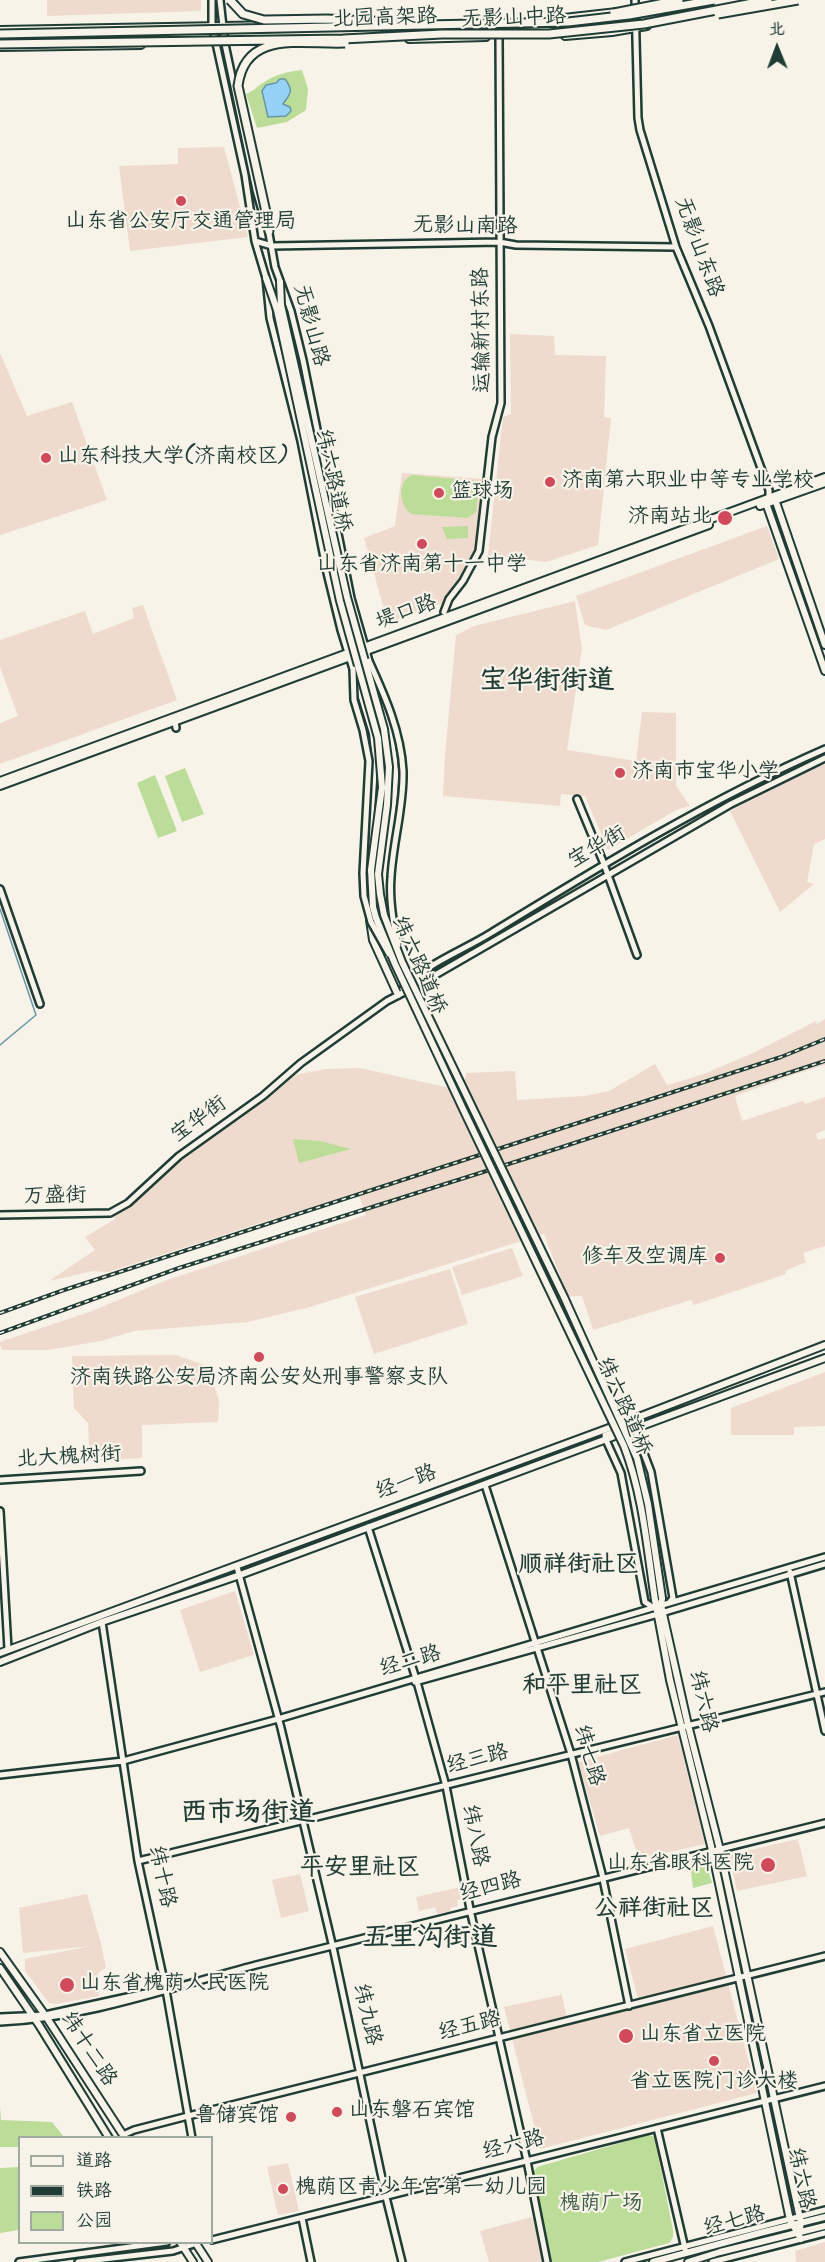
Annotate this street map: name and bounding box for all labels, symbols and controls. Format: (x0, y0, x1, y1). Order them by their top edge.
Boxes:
street label: 北园高架路 (332, 6, 438, 34)
street label: 无影山中路 (461, 6, 567, 34)
text: 北 (768, 17, 785, 42)
north arrow (747, 18, 807, 78)
marker: 山东省公安厅交通管理局 (174, 194, 188, 208)
street label: 无影山东路 (667, 194, 727, 302)
place label: 山东省公安厅交通管理局 (66, 210, 296, 236)
street label: 无影山南路 (412, 214, 518, 242)
street label: 运输新村东路 (470, 267, 498, 393)
street label: 无影山路 (286, 282, 332, 370)
street label: 纬六路道桥 (308, 427, 354, 535)
place label: 山东科技大学(济南校区) (58, 445, 289, 471)
marker: 山东科技大学(济南校区) (39, 451, 53, 465)
place label: 济南第六职业中等专业学校 (562, 469, 814, 495)
marker: 济南第六职业中等专业学校 (543, 475, 557, 489)
place label: 篮球场 (451, 480, 514, 506)
marker: 篮球场 (432, 486, 446, 500)
place label: 济南站北 (628, 505, 712, 531)
marker: 济南站北 (716, 509, 734, 527)
marker: 山东省济南第十一中学 (415, 537, 429, 551)
place label: 山东省济南第十一中学 (317, 553, 527, 579)
street label: 堤口路 (373, 591, 441, 637)
district label: 宝华街街道 (480, 667, 614, 699)
place label: 济南市宝华小学 (632, 760, 779, 786)
marker: 济南市宝华小学 (613, 766, 627, 780)
street label: 宝华街 (564, 822, 632, 876)
street label: 纬六路道桥 (384, 913, 450, 1019)
street label: 宝华街 (167, 1092, 233, 1150)
street label: 万盛街 (23, 1185, 87, 1211)
place label: 修车及空调库 (582, 1245, 708, 1271)
marker: 修车及空调库 (713, 1251, 727, 1265)
marker: 济南铁路公安局济南公安处刑事警察支队 (252, 1350, 266, 1364)
street label: 纬六路道桥 (589, 1354, 655, 1460)
place label: 济南铁路公安局济南公安处刑事警察支队 (70, 1366, 448, 1392)
street label: 北大槐树街 (16, 1444, 122, 1474)
street label: 经一路 (373, 1461, 441, 1507)
district label: 顺祥街社区 (519, 1553, 639, 1581)
street label: 经二路 (377, 1642, 445, 1684)
street label: 纬六路 (682, 1668, 720, 1736)
district label: 和平里社区 (522, 1674, 642, 1702)
street label: 纬七路 (566, 1722, 608, 1790)
street label: 经三路 (444, 1741, 512, 1781)
district label: 西市场街道 (181, 1799, 315, 1831)
street label: 纬八路 (455, 1803, 491, 1869)
street label: 纬十路 (141, 1844, 179, 1910)
place label: 山东省眼科医院 (607, 1852, 754, 1878)
district label: 平安里社区 (300, 1856, 420, 1884)
marker: 山东省眼科医院 (759, 1856, 777, 1874)
street label: 经四路 (457, 1869, 525, 1909)
district label: 公祥街社区 (594, 1897, 714, 1925)
district label: 五里沟街道 (363, 1924, 497, 1956)
place label: 山东省槐荫人民医院 (80, 1972, 269, 1998)
marker: 山东省槐荫人民医院 (58, 1976, 76, 1994)
street label: 纬九路 (346, 1981, 384, 2049)
street label: 纬十二路 (54, 2008, 120, 2092)
street label: 经五路 (436, 2008, 504, 2048)
place label: 山东省立医院 (640, 2023, 766, 2049)
marker: 山东省立医院 (617, 2027, 635, 2045)
marker: 省立医院门诊大楼 (707, 2054, 721, 2068)
place label: 省立医院门诊大楼 (630, 2070, 798, 2096)
place label: 山东磐石宾馆 (349, 2099, 475, 2125)
place label: 鲁储宾馆 (195, 2104, 279, 2130)
marker: 山东磐石宾馆 (330, 2105, 344, 2119)
marker: 鲁储宾馆 (284, 2110, 298, 2124)
street label: 经六路 (480, 2127, 548, 2167)
legend (18, 2136, 213, 2244)
street label: 纬六路 (780, 2146, 818, 2212)
text: 道路 (76, 2147, 112, 2176)
place label: 槐荫区青少年宫第一幼儿园 (295, 2176, 547, 2202)
text: 铁路 (76, 2177, 112, 2206)
marker: 槐荫区青少年宫第一幼儿园 (276, 2182, 290, 2196)
park label: 槐荫广场 (559, 2192, 643, 2218)
street label: 经七路 (701, 2203, 769, 2243)
text: 公园 (76, 2207, 112, 2236)

